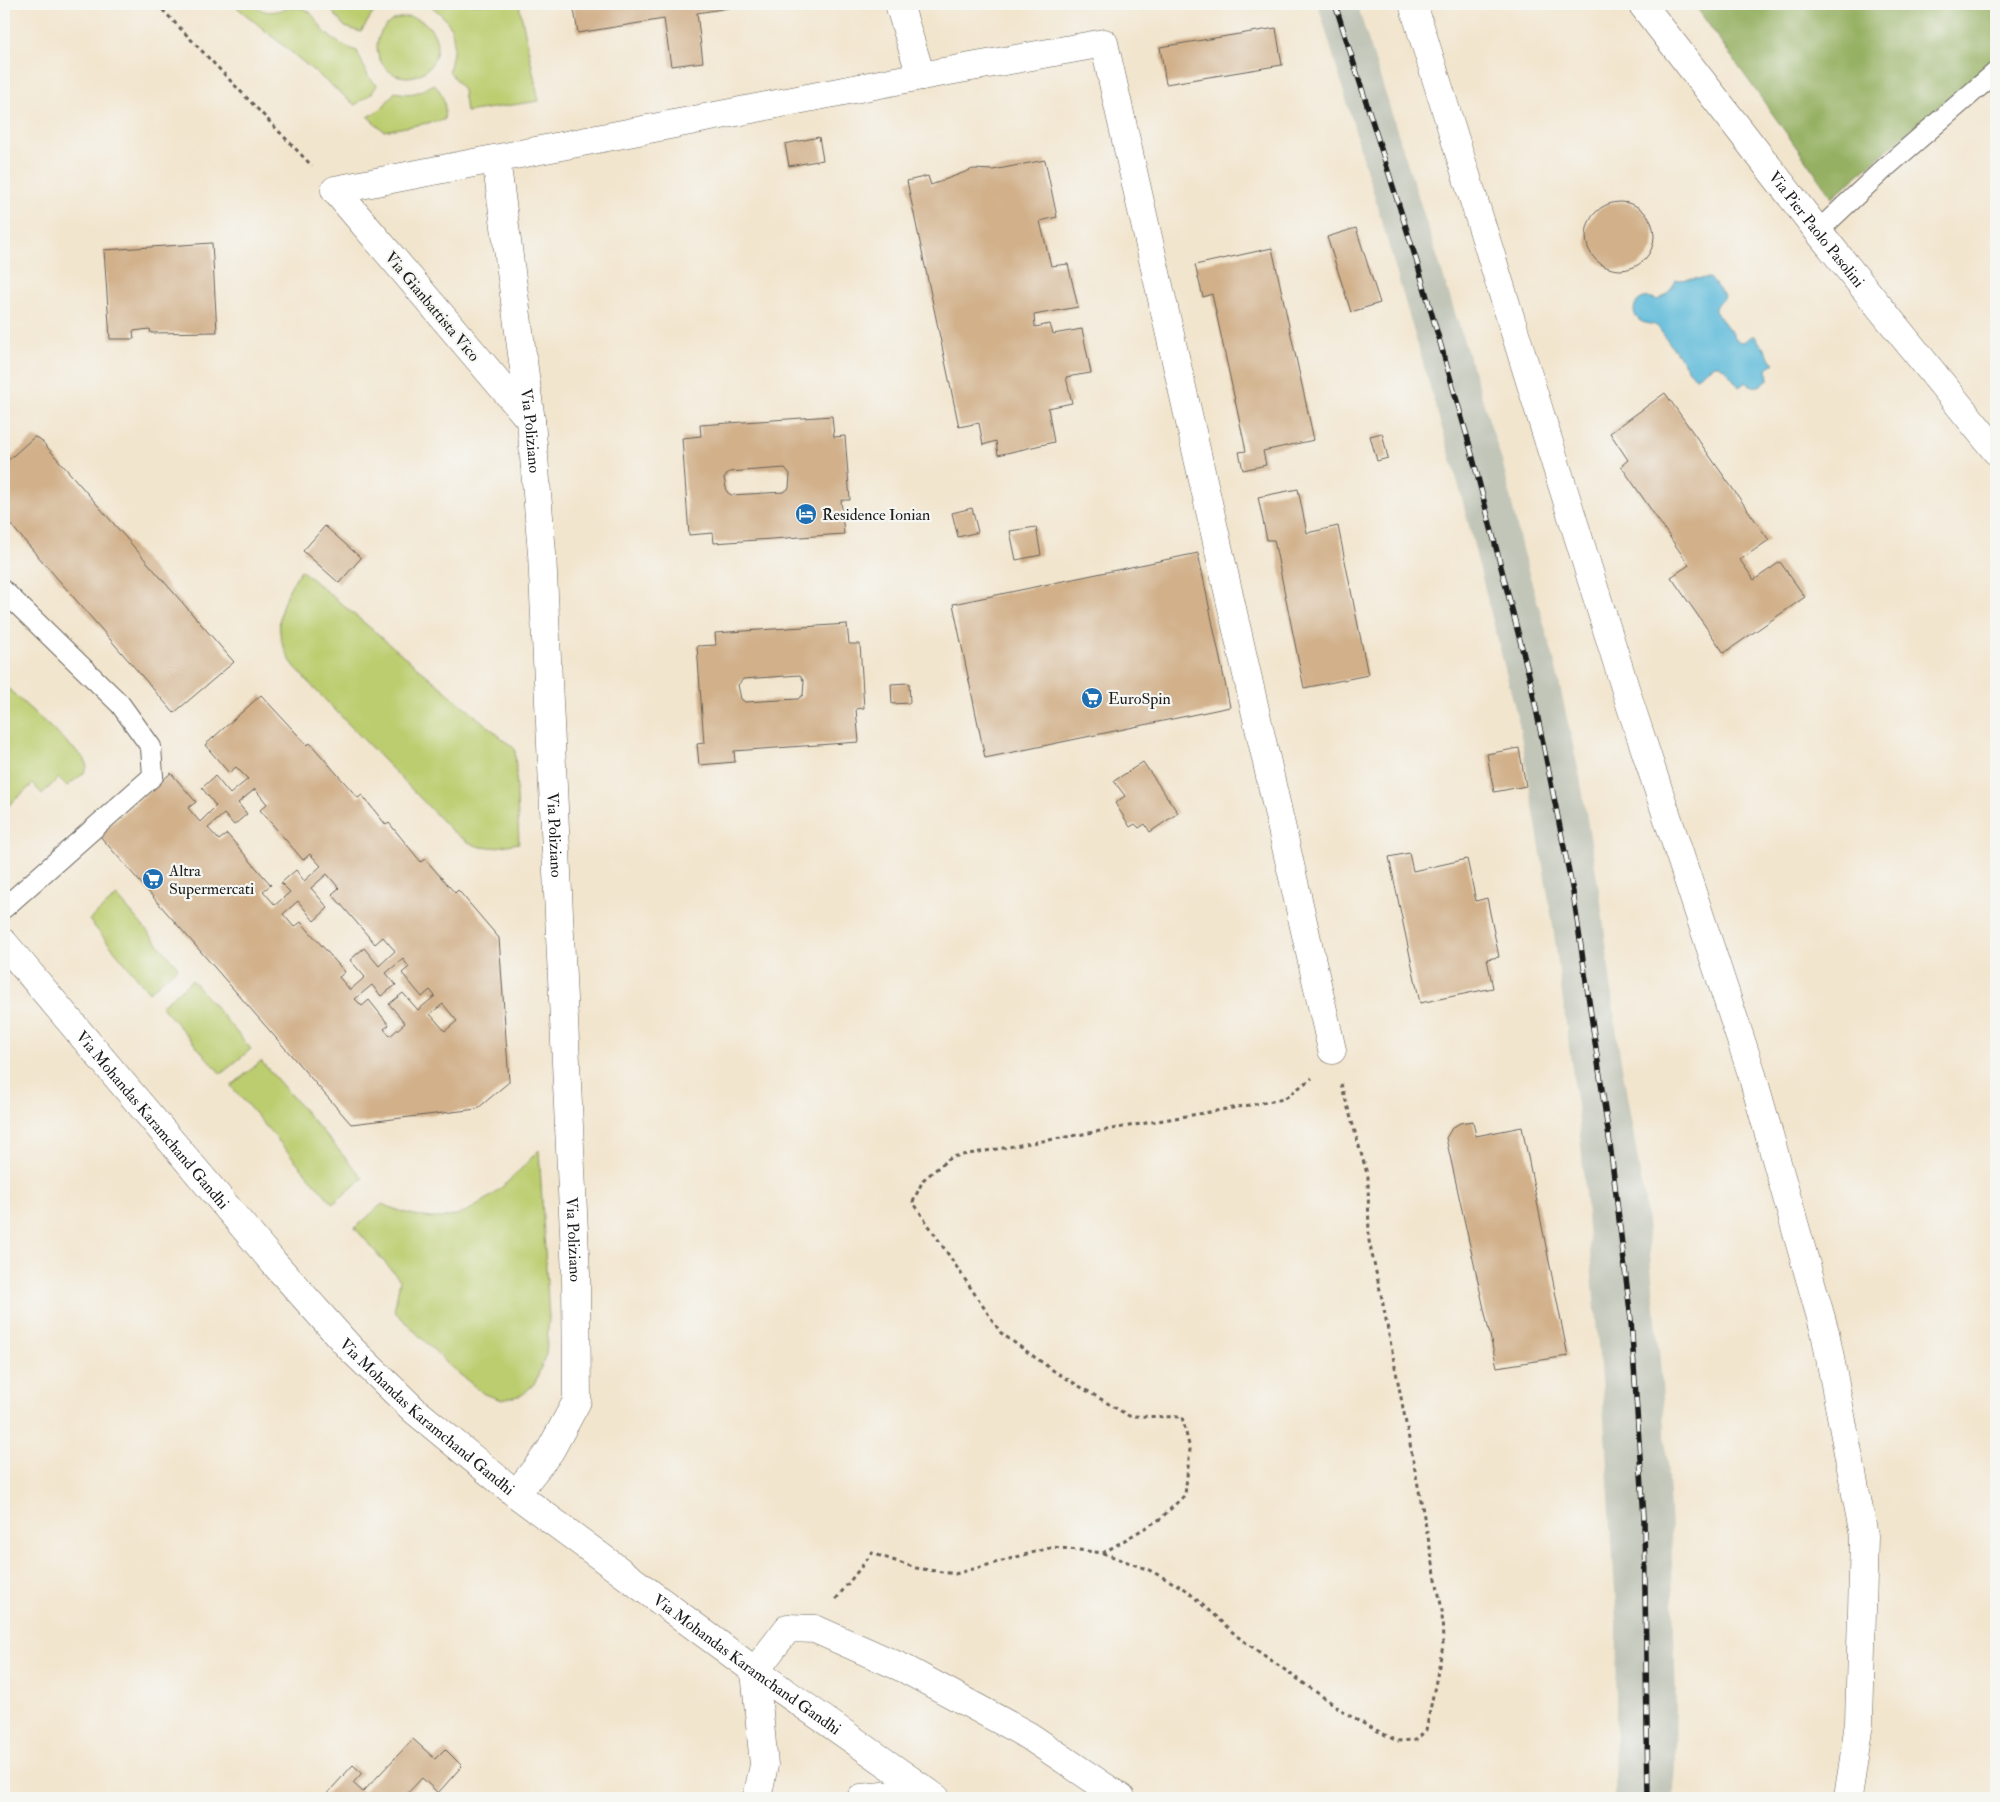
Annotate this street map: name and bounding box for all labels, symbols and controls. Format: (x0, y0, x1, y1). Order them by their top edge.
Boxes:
street label: Via Pier Paolo Pasolini (1764, 167, 1869, 292)
street label: Via Gianbattista Vico (380, 248, 484, 366)
street label: Via Poliziano (516, 387, 544, 474)
hotel icon: Residence Ionian (794, 502, 818, 526)
place label: Residence Ionian (822, 505, 930, 525)
supermarket icon: EuroSpin (1080, 686, 1104, 710)
place label: EuroSpin (1108, 689, 1171, 710)
street label: Via Poliziano (542, 792, 566, 878)
place label: Altra Supermercati (168, 861, 254, 900)
supermarket icon: Altra Supermercati (141, 867, 165, 891)
street label: Via Mohandas Karamchand Gandhi (71, 1027, 233, 1213)
street label: Via Poliziano (561, 1197, 585, 1282)
street label: Via Mohandas Karamchand Gandhi (335, 1334, 518, 1500)
street label: Via Mohandas Karamchand Gandhi (649, 1590, 845, 1739)

